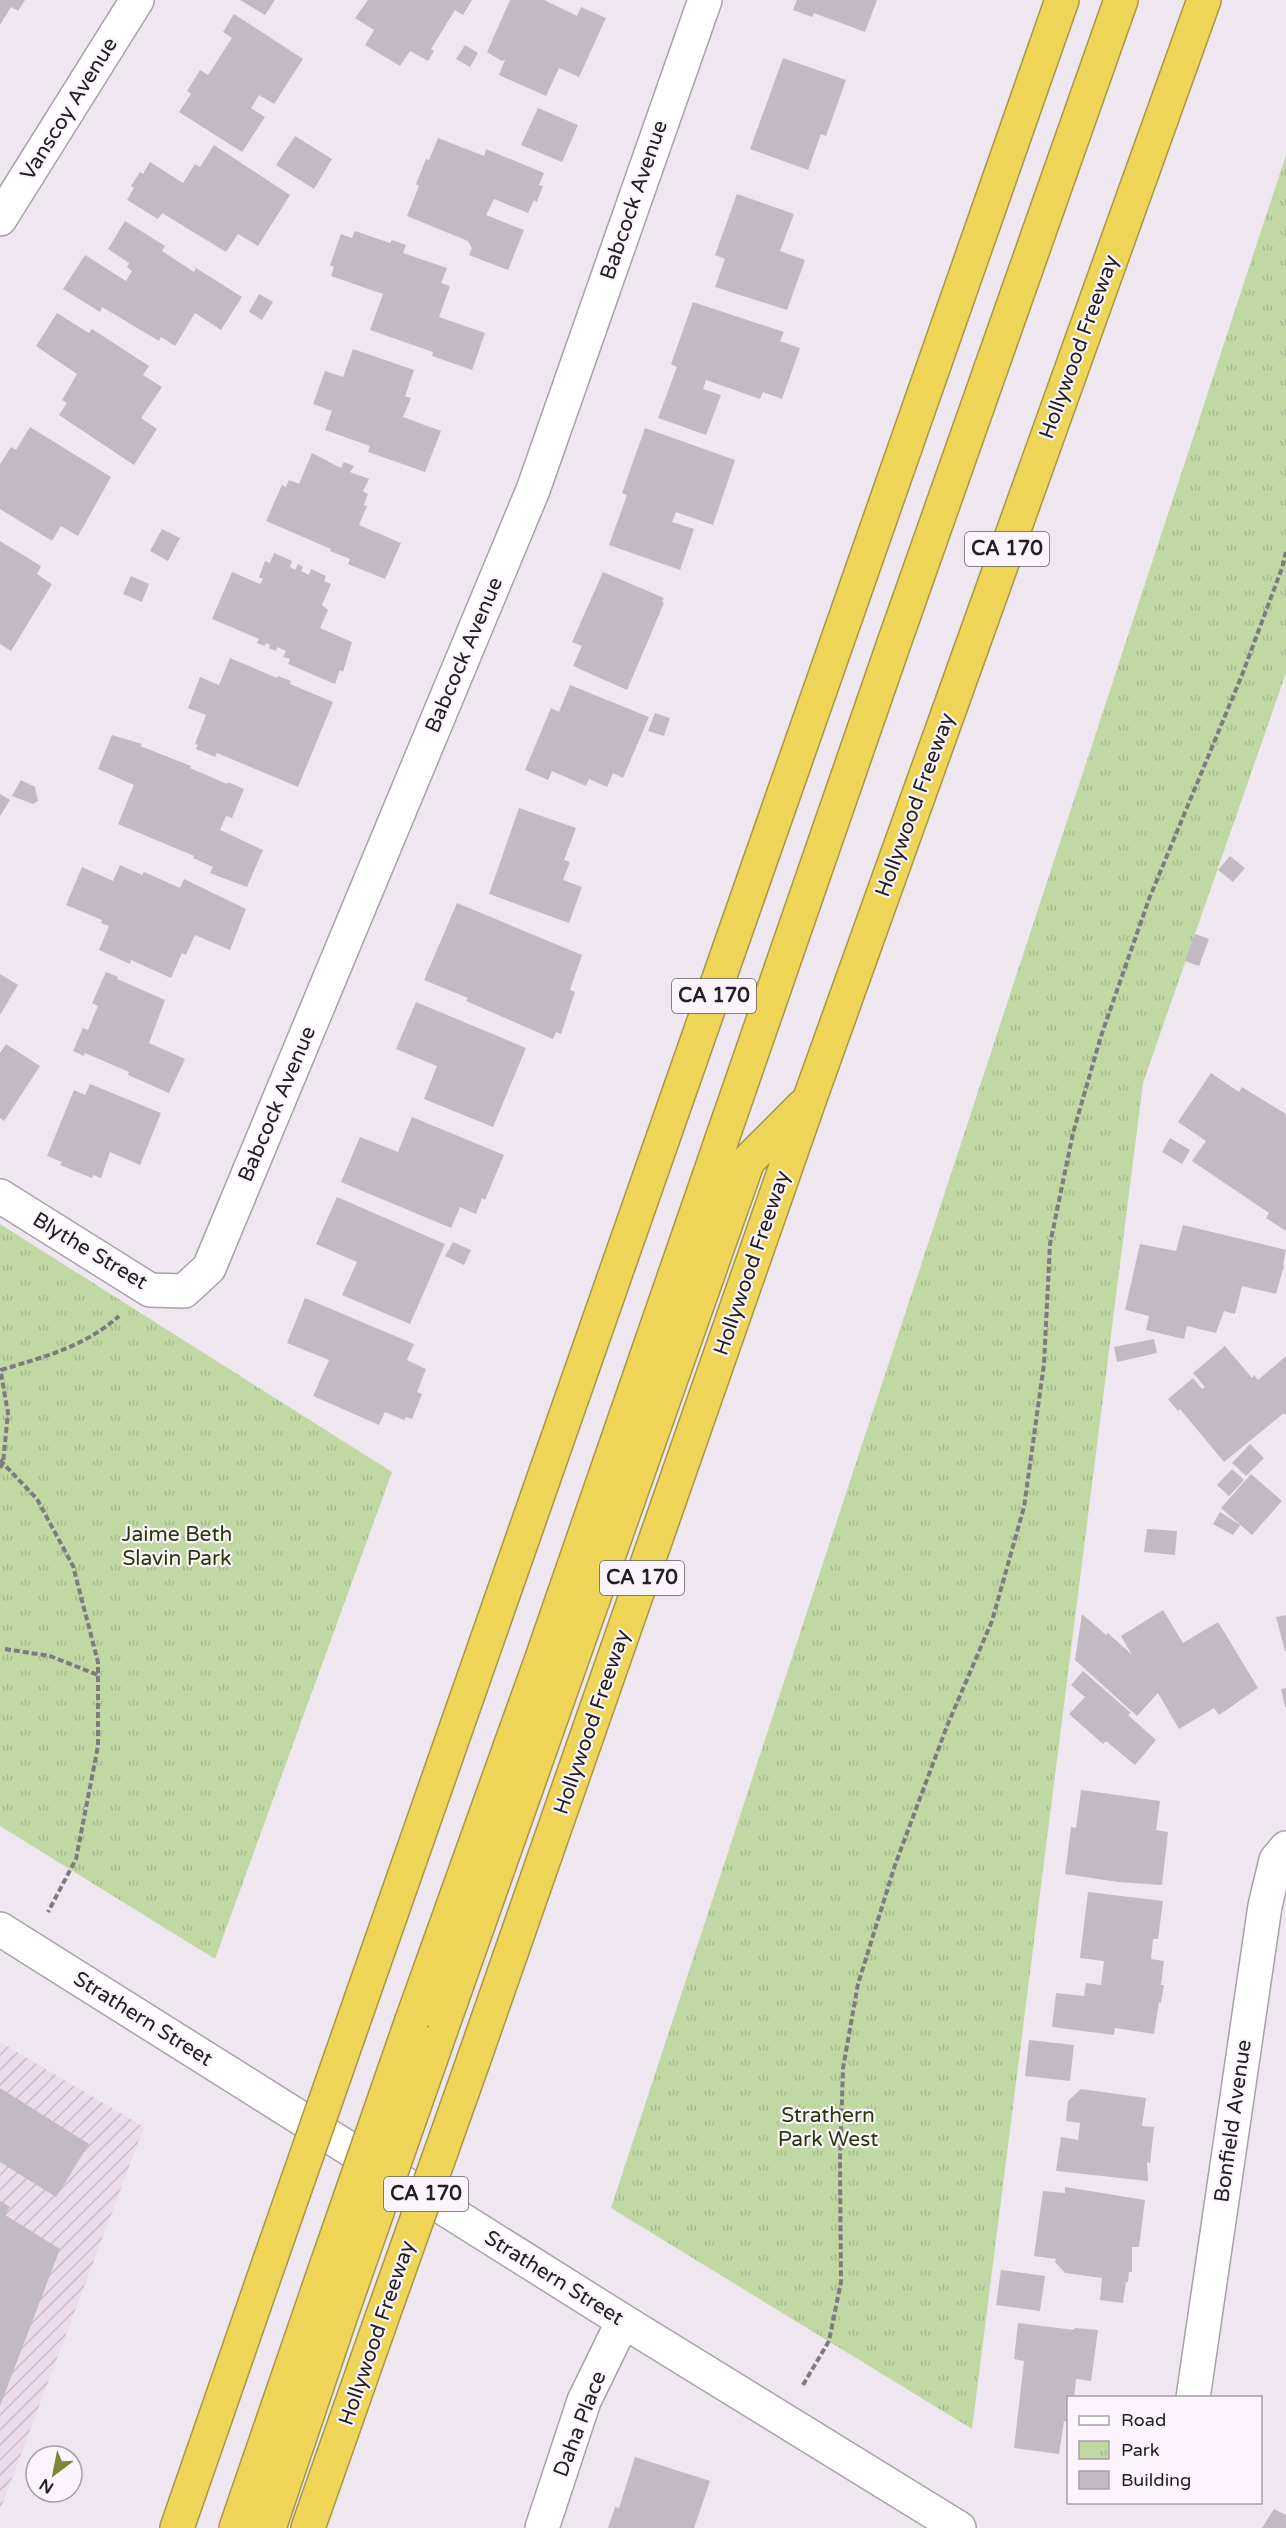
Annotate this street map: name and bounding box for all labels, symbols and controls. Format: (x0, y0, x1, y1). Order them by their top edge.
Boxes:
street label: Vanscoy Avenue (15, 33, 123, 185)
street label: Babcock Avenue (595, 117, 673, 283)
street label: Hollywood Freeway (1034, 252, 1124, 442)
road number: CA 170 (965, 532, 1049, 566)
street label: Babcock Avenue (420, 573, 508, 737)
street label: Hollywood Freeway (870, 710, 960, 900)
road number: CA 170 (672, 979, 756, 1013)
street label: Babcock Avenue (233, 1022, 321, 1186)
street label: Hollywood Freeway (709, 1167, 795, 1359)
street label: Blythe Street (28, 1207, 152, 1295)
park label: Jaime Beth Slavin Park (122, 1522, 232, 1571)
road number: CA 170 (600, 1561, 684, 1595)
street label: Hollywood Freeway (549, 1626, 635, 1818)
street label: Strathern Street (69, 1966, 217, 2072)
street label: Bonfield Avenue (1209, 2038, 1257, 2204)
park label: Strathern Park West (778, 2103, 878, 2152)
road number: CA 170 (384, 2177, 468, 2211)
street label: Strathern Street (480, 2225, 628, 2331)
street label: Hollywood Freeway (334, 2237, 420, 2429)
street label: Daha Place (548, 2367, 612, 2480)
legend (1067, 2396, 1262, 2504)
text: Road (1121, 2409, 1166, 2431)
text: Park (1121, 2439, 1160, 2461)
north arrow (24, 2444, 84, 2504)
text: Building (1121, 2469, 1191, 2491)
text: N (36, 2474, 57, 2498)

